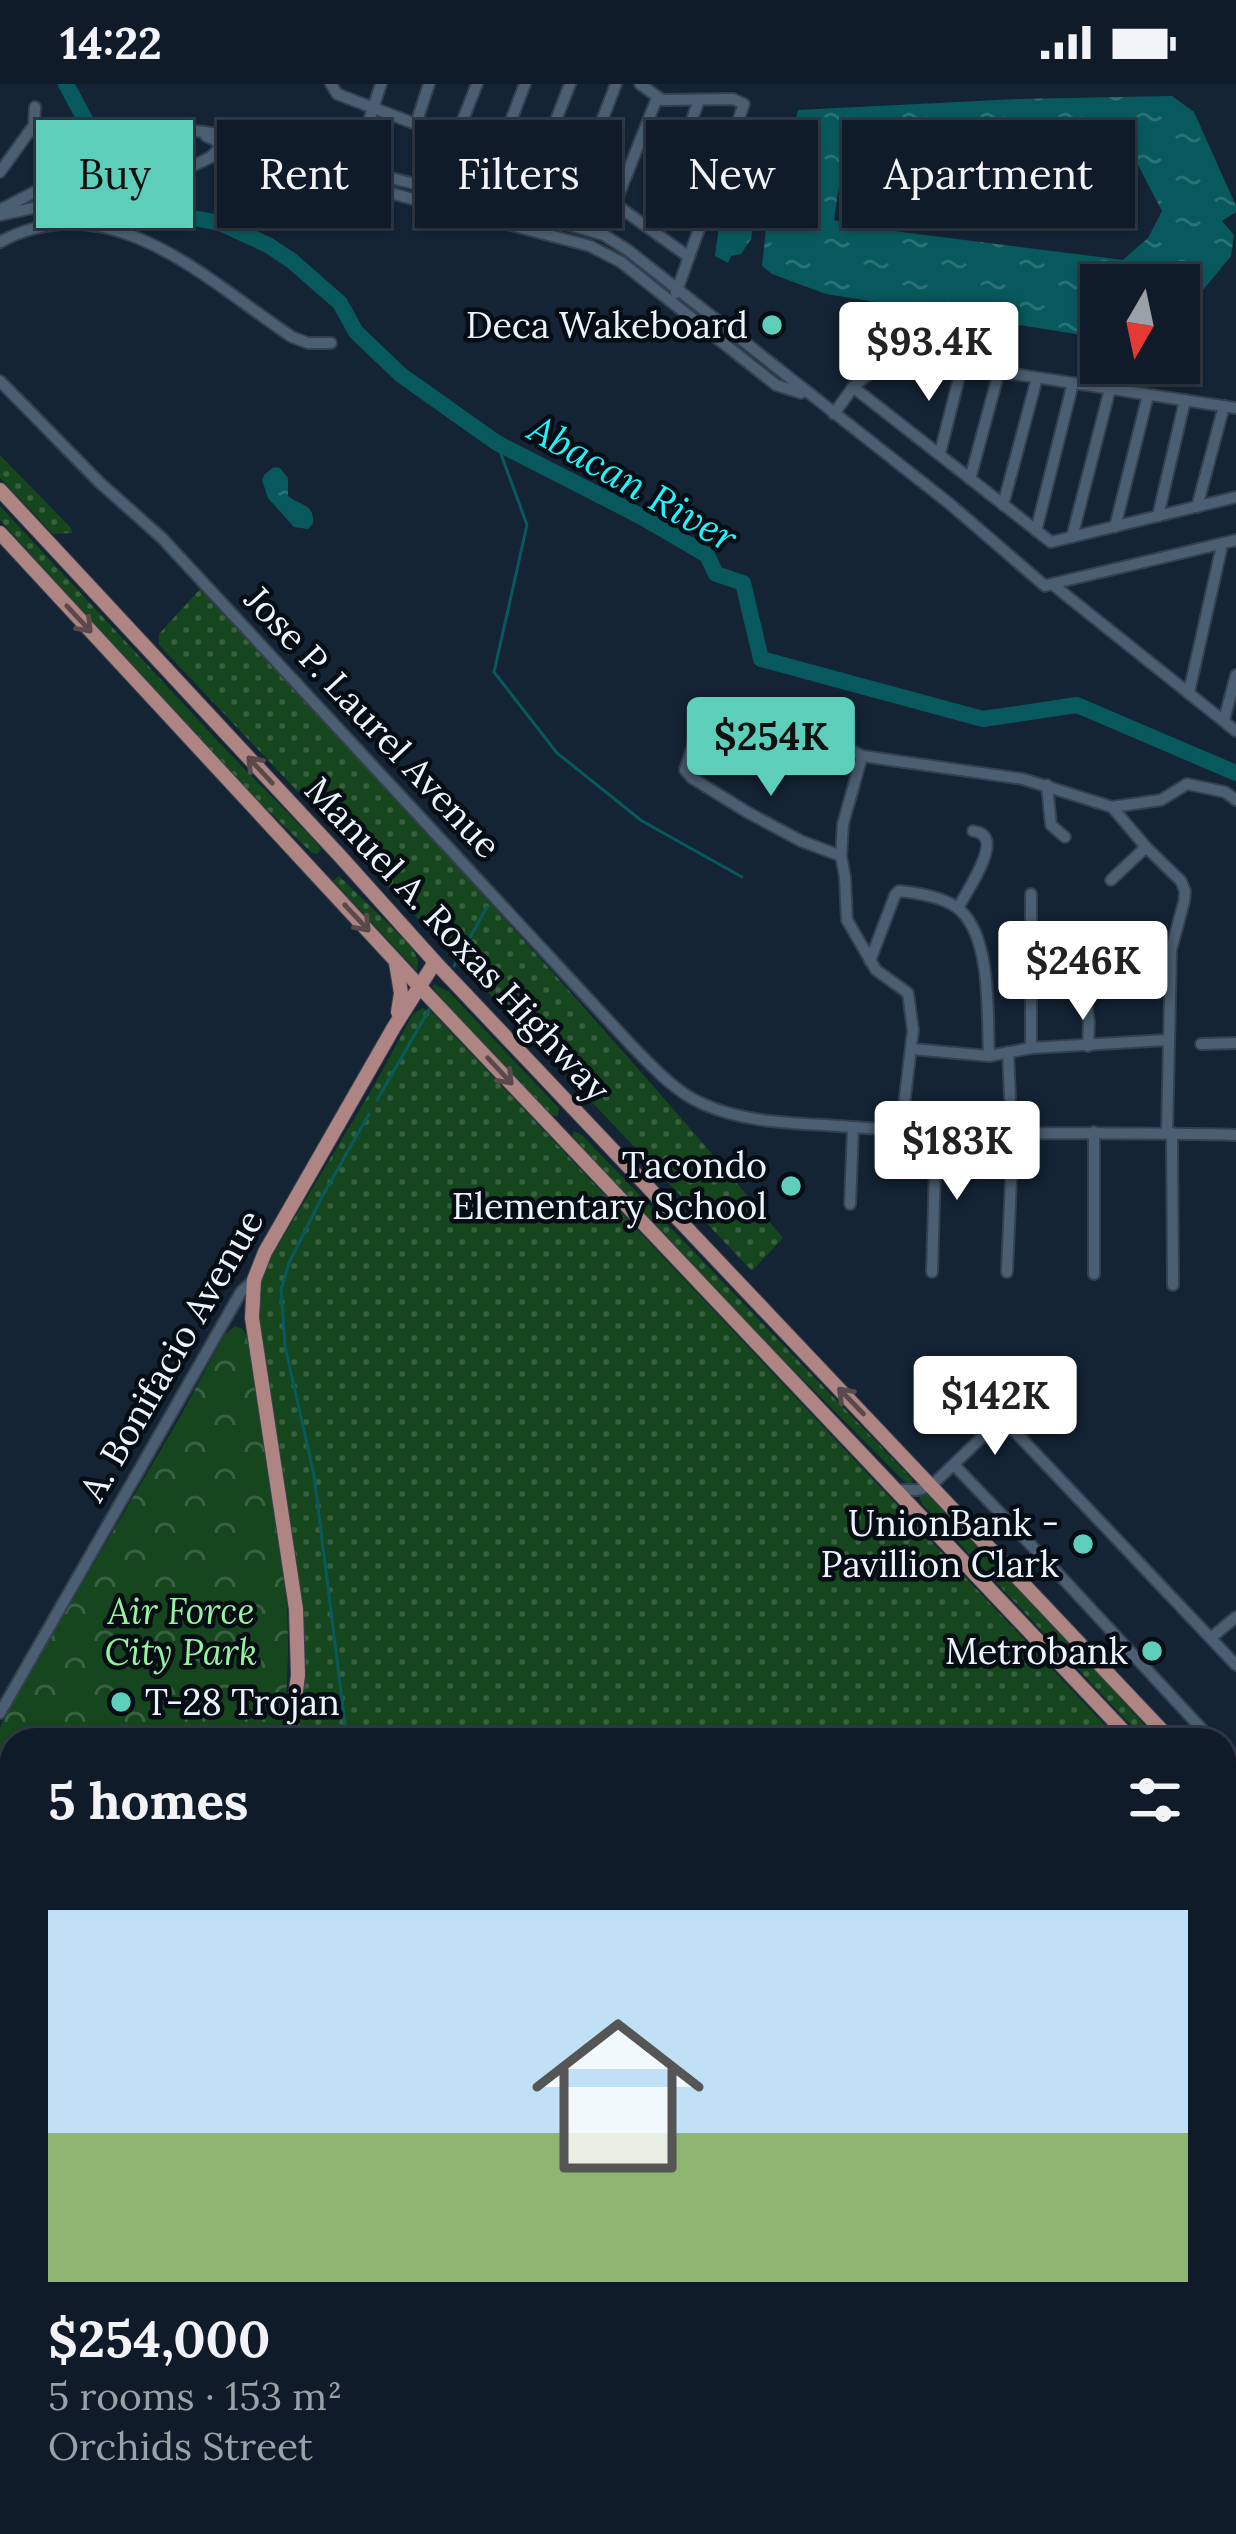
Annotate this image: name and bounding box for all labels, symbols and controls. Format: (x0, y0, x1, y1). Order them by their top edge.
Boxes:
text: 14:22 (60, 14, 162, 71)
chip: Buy (36, 120, 193, 228)
chip: Rent (217, 120, 391, 228)
chip: Filters (415, 120, 622, 228)
chip: New (646, 120, 818, 228)
chip: Apartment (842, 120, 1135, 228)
north arrow (1080, 264, 1200, 384)
map controls (1080, 264, 1200, 384)
place label: Deca Wakeboard (466, 302, 748, 348)
pin: $93.4K (831, 302, 1027, 404)
marker: Deca Wakeboard (759, 312, 785, 338)
text: $93.4K (866, 316, 992, 366)
water label: Abacan River (519, 402, 747, 563)
street label: Jose P. Laurel Avenue (235, 576, 511, 867)
one-way arrow (64, 603, 93, 633)
pin: $254K (687, 697, 855, 799)
text: $254K (714, 711, 828, 761)
one-way arrow (247, 755, 275, 785)
street label: Manuel A. Roxas Highway (295, 767, 621, 1111)
one-way arrow (342, 902, 370, 932)
pin: $246K (999, 921, 1167, 1023)
text: $246K (1025, 935, 1141, 985)
one-way arrow (485, 1056, 513, 1086)
pin: $183K (873, 1101, 1041, 1203)
text: $183K (902, 1115, 1012, 1165)
place label: Tacondo Elementary School (452, 1142, 767, 1229)
marker: Tacondo Elementary School (778, 1173, 804, 1199)
street label: A. Bonifacio Avenue (68, 1201, 273, 1510)
pin: $142K (911, 1356, 1079, 1458)
text: $142K (941, 1370, 1049, 1420)
one-way arrow (837, 1387, 865, 1416)
place label: UnionBank - Pavillion Clark (821, 1500, 1060, 1587)
marker: UnionBank - Pavillion Clark (1070, 1531, 1096, 1557)
park label: Air Force City Park (105, 1588, 257, 1675)
place label: Metrobank (945, 1628, 1129, 1674)
marker: Metrobank (1139, 1638, 1165, 1664)
place label: T-28 Trojan (145, 1679, 340, 1725)
marker: T-28 Trojan (108, 1689, 134, 1715)
icon: filters (1122, 1767, 1188, 1833)
text: 5 homes (48, 1768, 249, 1833)
icon: home (510, 1988, 726, 2204)
text: $254,000 (48, 2306, 270, 2371)
text: 5 rooms · 153 m² (48, 2371, 342, 2421)
text: Orchids Street (48, 2421, 313, 2471)

